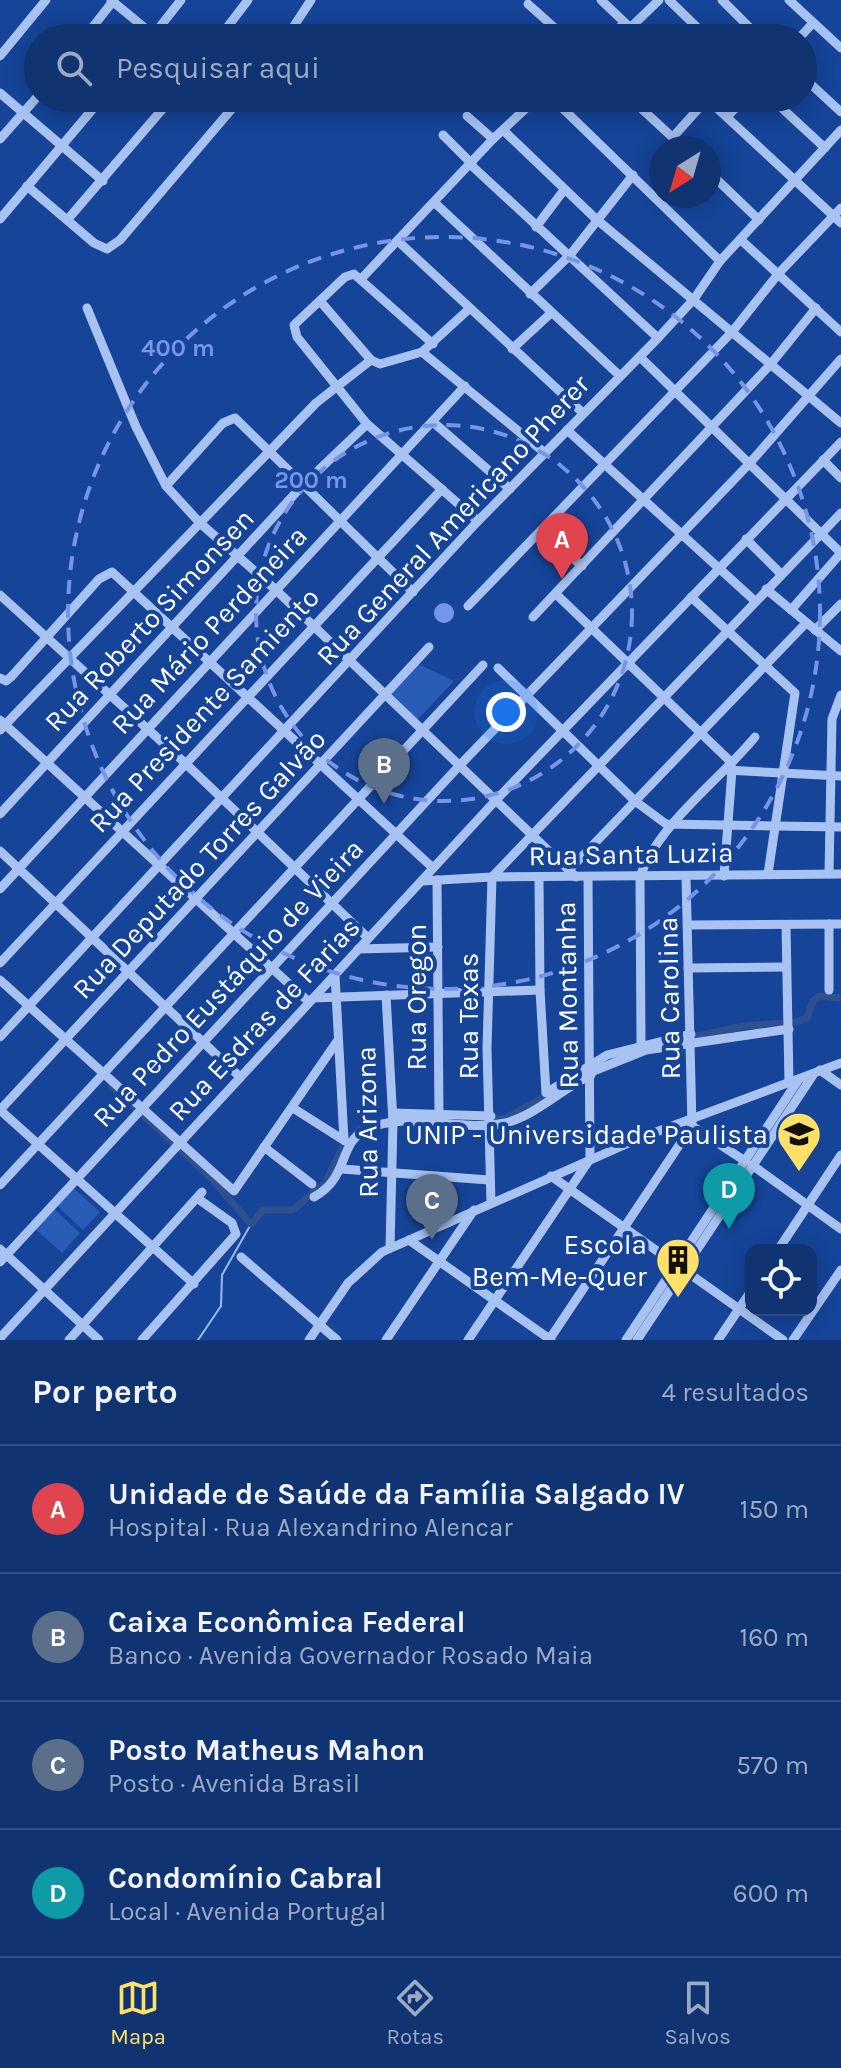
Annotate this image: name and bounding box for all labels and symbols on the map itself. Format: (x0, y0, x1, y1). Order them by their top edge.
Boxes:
north arrow (649, 136, 721, 208)
text: 400 m (141, 334, 215, 362)
street label: Rua General Americano Pherer (309, 368, 597, 672)
text: 200 m (274, 466, 348, 494)
street label: Rua Roberto Simonsen (37, 502, 261, 738)
pin: A (536, 513, 588, 579)
street label: Rua Mário Perdeneira (104, 519, 314, 741)
street label: Rua Presidente Samiento (82, 581, 326, 839)
centre of rings (430, 599, 458, 627)
your location (486, 692, 526, 732)
street label: Rua Deputado Torres Galvão (66, 723, 332, 1005)
pin: B (358, 738, 410, 804)
street label: Rua Pedro Eustáquio de Vieira (86, 832, 370, 1134)
street label: Rua Santa Luzia (528, 836, 734, 872)
street label: Rua Montanha (549, 901, 585, 1089)
street label: Rua Esdras de Farias (161, 911, 367, 1127)
street label: Rua Carolina (651, 916, 687, 1080)
street label: Rua Oregon (400, 924, 433, 1070)
street label: Rua Texas (452, 953, 485, 1079)
street label: Rua Arizona (349, 1046, 385, 1198)
school or university icon: UNIP - Universidade Paulista (775, 1110, 823, 1173)
place label: UNIP - Universidade Paulista (405, 1118, 768, 1151)
pin: D (703, 1163, 755, 1229)
pin: C (406, 1174, 458, 1240)
place label: Escola Bem-Me-Quer (472, 1228, 648, 1293)
building icon: Escola Bem-Me-Quer (654, 1236, 702, 1299)

